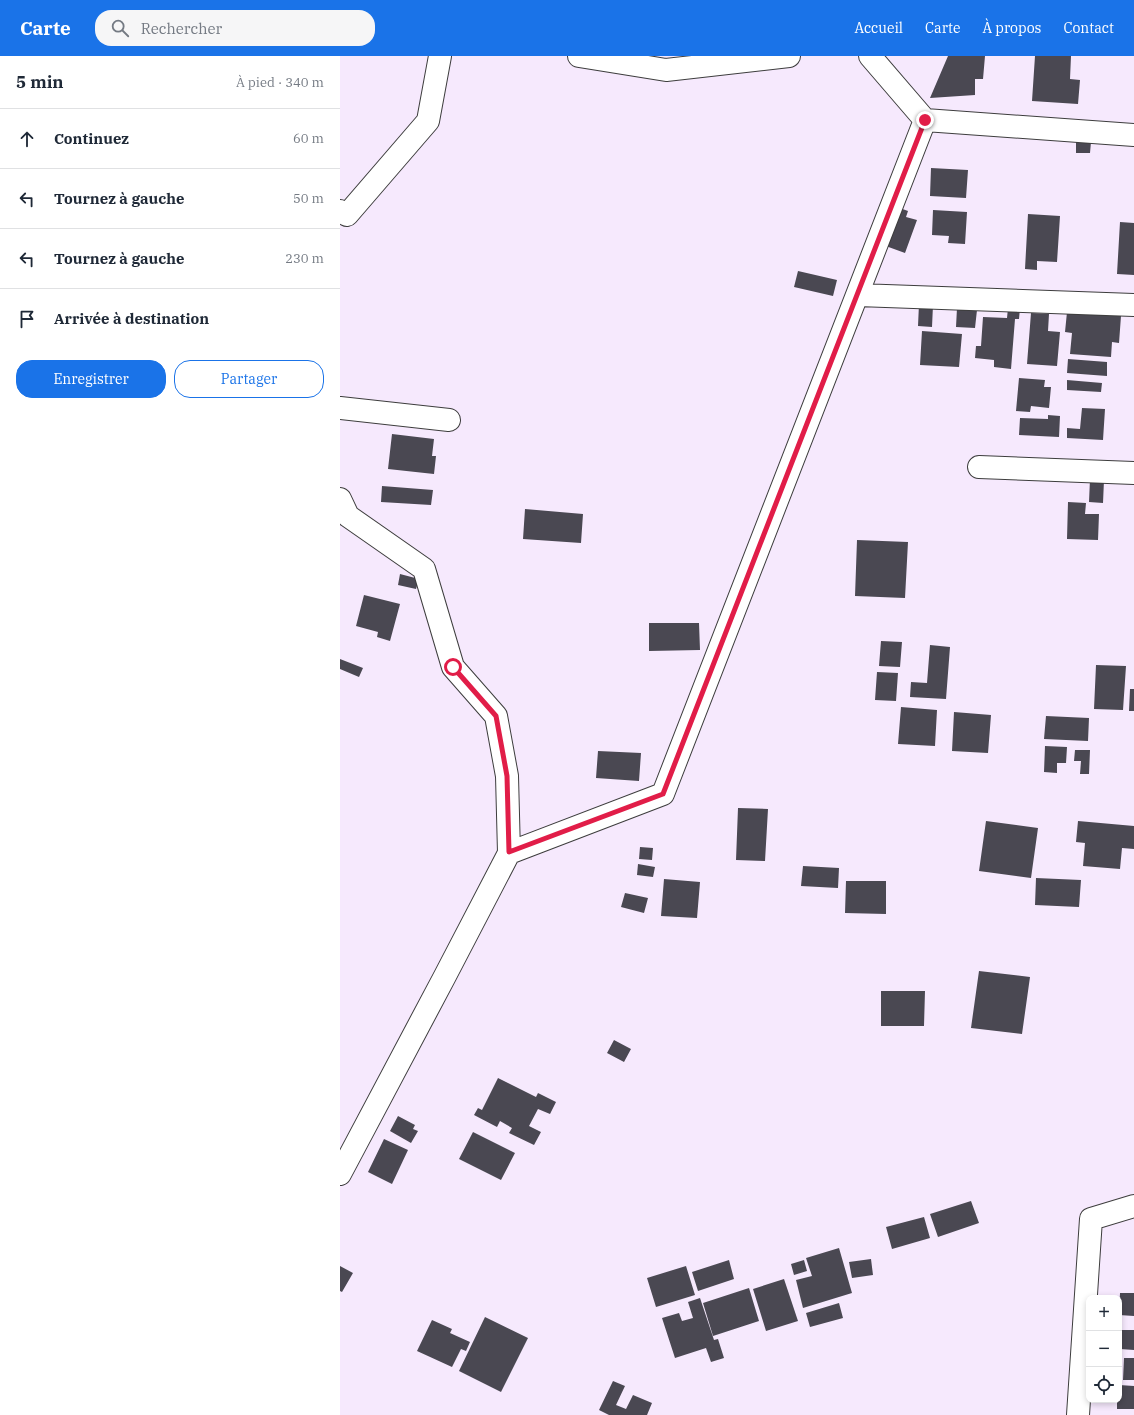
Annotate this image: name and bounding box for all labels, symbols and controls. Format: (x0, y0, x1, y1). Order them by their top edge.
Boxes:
search box (95, 10, 375, 46)
text: Carte (20, 16, 71, 40)
icon: search (109, 17, 131, 39)
text: Rechercher (141, 19, 222, 38)
text: Accueil (854, 19, 903, 37)
text: Carte (925, 19, 960, 37)
text: À propos (982, 19, 1041, 37)
text: Contact (1063, 19, 1114, 37)
text: 5 min (16, 71, 64, 93)
text: À pied · 340 m (236, 74, 324, 91)
route end (916, 111, 934, 129)
icon: ahead (16, 128, 38, 150)
text: Continuez (54, 129, 129, 148)
text: 60 m (293, 130, 324, 147)
icon: left (16, 188, 38, 210)
text: Tournez à gauche (54, 189, 185, 208)
text: 50 m (293, 190, 324, 207)
icon: left (16, 248, 38, 270)
text: Tournez à gauche (54, 249, 185, 268)
text: 230 m (285, 250, 324, 267)
icon: arrive (16, 308, 38, 330)
text: Arrivée à destination (54, 309, 209, 328)
button: Enregistrer (16, 360, 166, 398)
button: Partager (174, 360, 324, 398)
route start (444, 658, 462, 676)
map controls (1086, 1295, 1122, 1403)
button: + (1086, 1295, 1122, 1331)
button: − (1086, 1331, 1122, 1367)
button: locate (1086, 1367, 1122, 1403)

